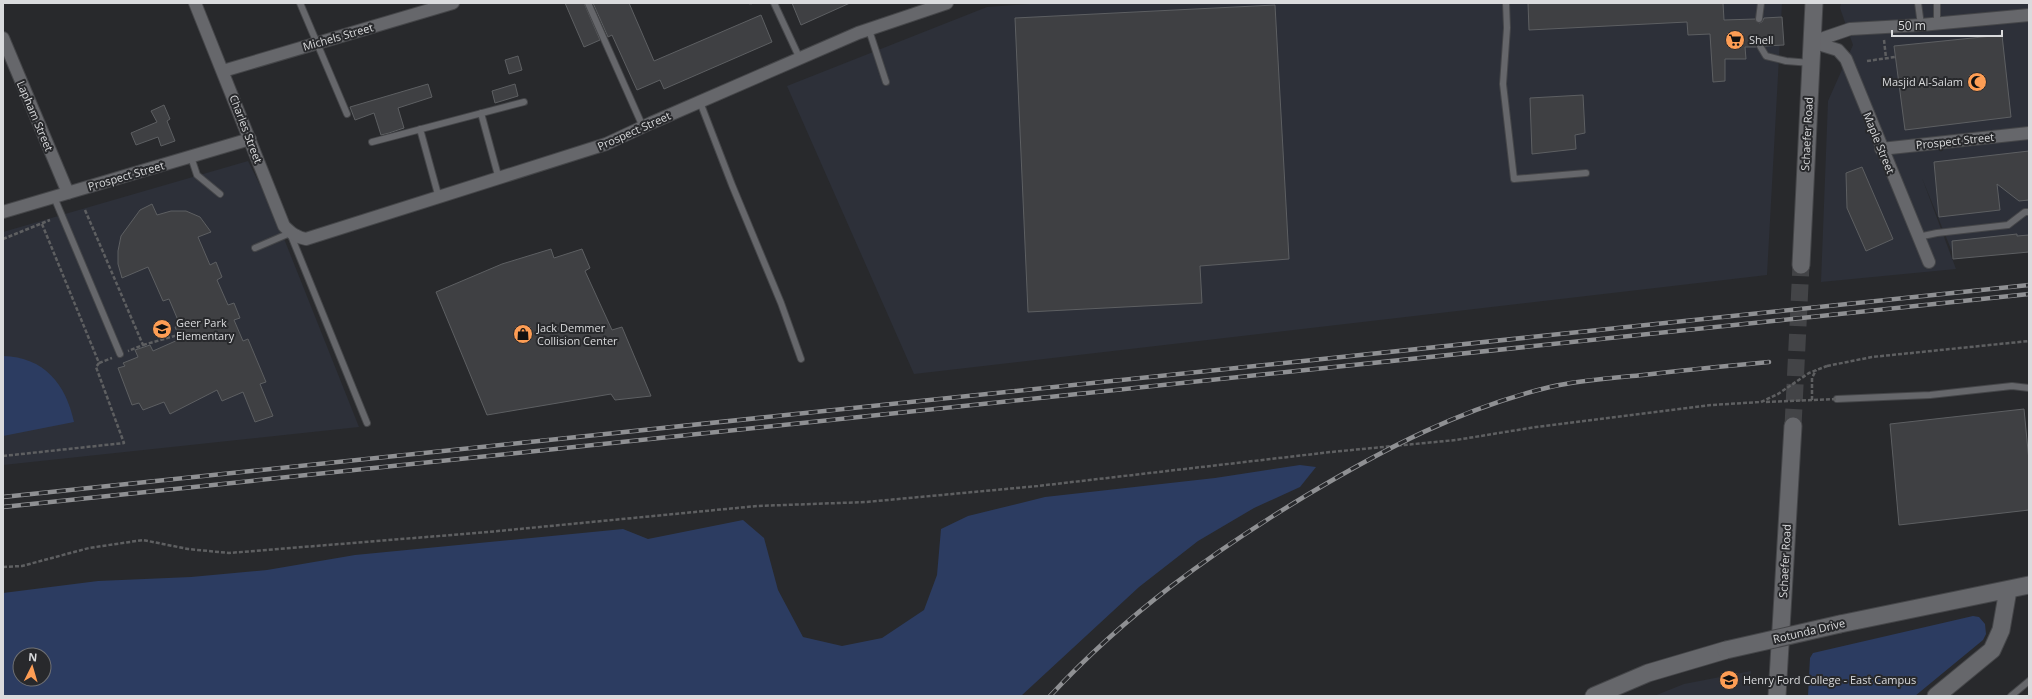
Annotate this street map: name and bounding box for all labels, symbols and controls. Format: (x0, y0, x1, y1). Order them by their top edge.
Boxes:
scale bar (1892, 12, 2002, 38)
text: 50 m (1898, 17, 1926, 34)
street label: Michels Street (301, 19, 375, 54)
supermarket icon: Shell (1724, 29, 1746, 51)
place label: Shell (1749, 32, 1774, 47)
mosque icon: Masjid Al-Salam (1966, 71, 1988, 93)
place label: Masjid Al-Salam (1882, 74, 1963, 89)
street label: Lapham Street (14, 78, 57, 153)
street label: Charles Street (227, 92, 266, 165)
street label: Schaefer Road (1797, 97, 1816, 171)
street label: Prospect Street (595, 108, 673, 153)
street label: Maple Street (1860, 110, 1899, 176)
street label: Prospect Street (1915, 129, 1995, 152)
street label: Prospect Street (86, 157, 166, 194)
place label: Geer Park Elementary (176, 315, 235, 343)
school or university icon: Geer Park Elementary (151, 318, 173, 340)
place label: Jack Demmer Collision Center (536, 320, 618, 348)
shop icon: Jack Demmer Collision Center (512, 323, 534, 345)
street label: Schaefer Road (1775, 524, 1794, 598)
street label: Rotunda Drive (1771, 615, 1846, 646)
north arrow (12, 647, 52, 687)
text: N (28, 649, 38, 664)
school or university icon: Henry Ford College - East Campus (1718, 669, 1740, 691)
place label: Henry Ford College - East Campus (1743, 672, 1916, 687)

